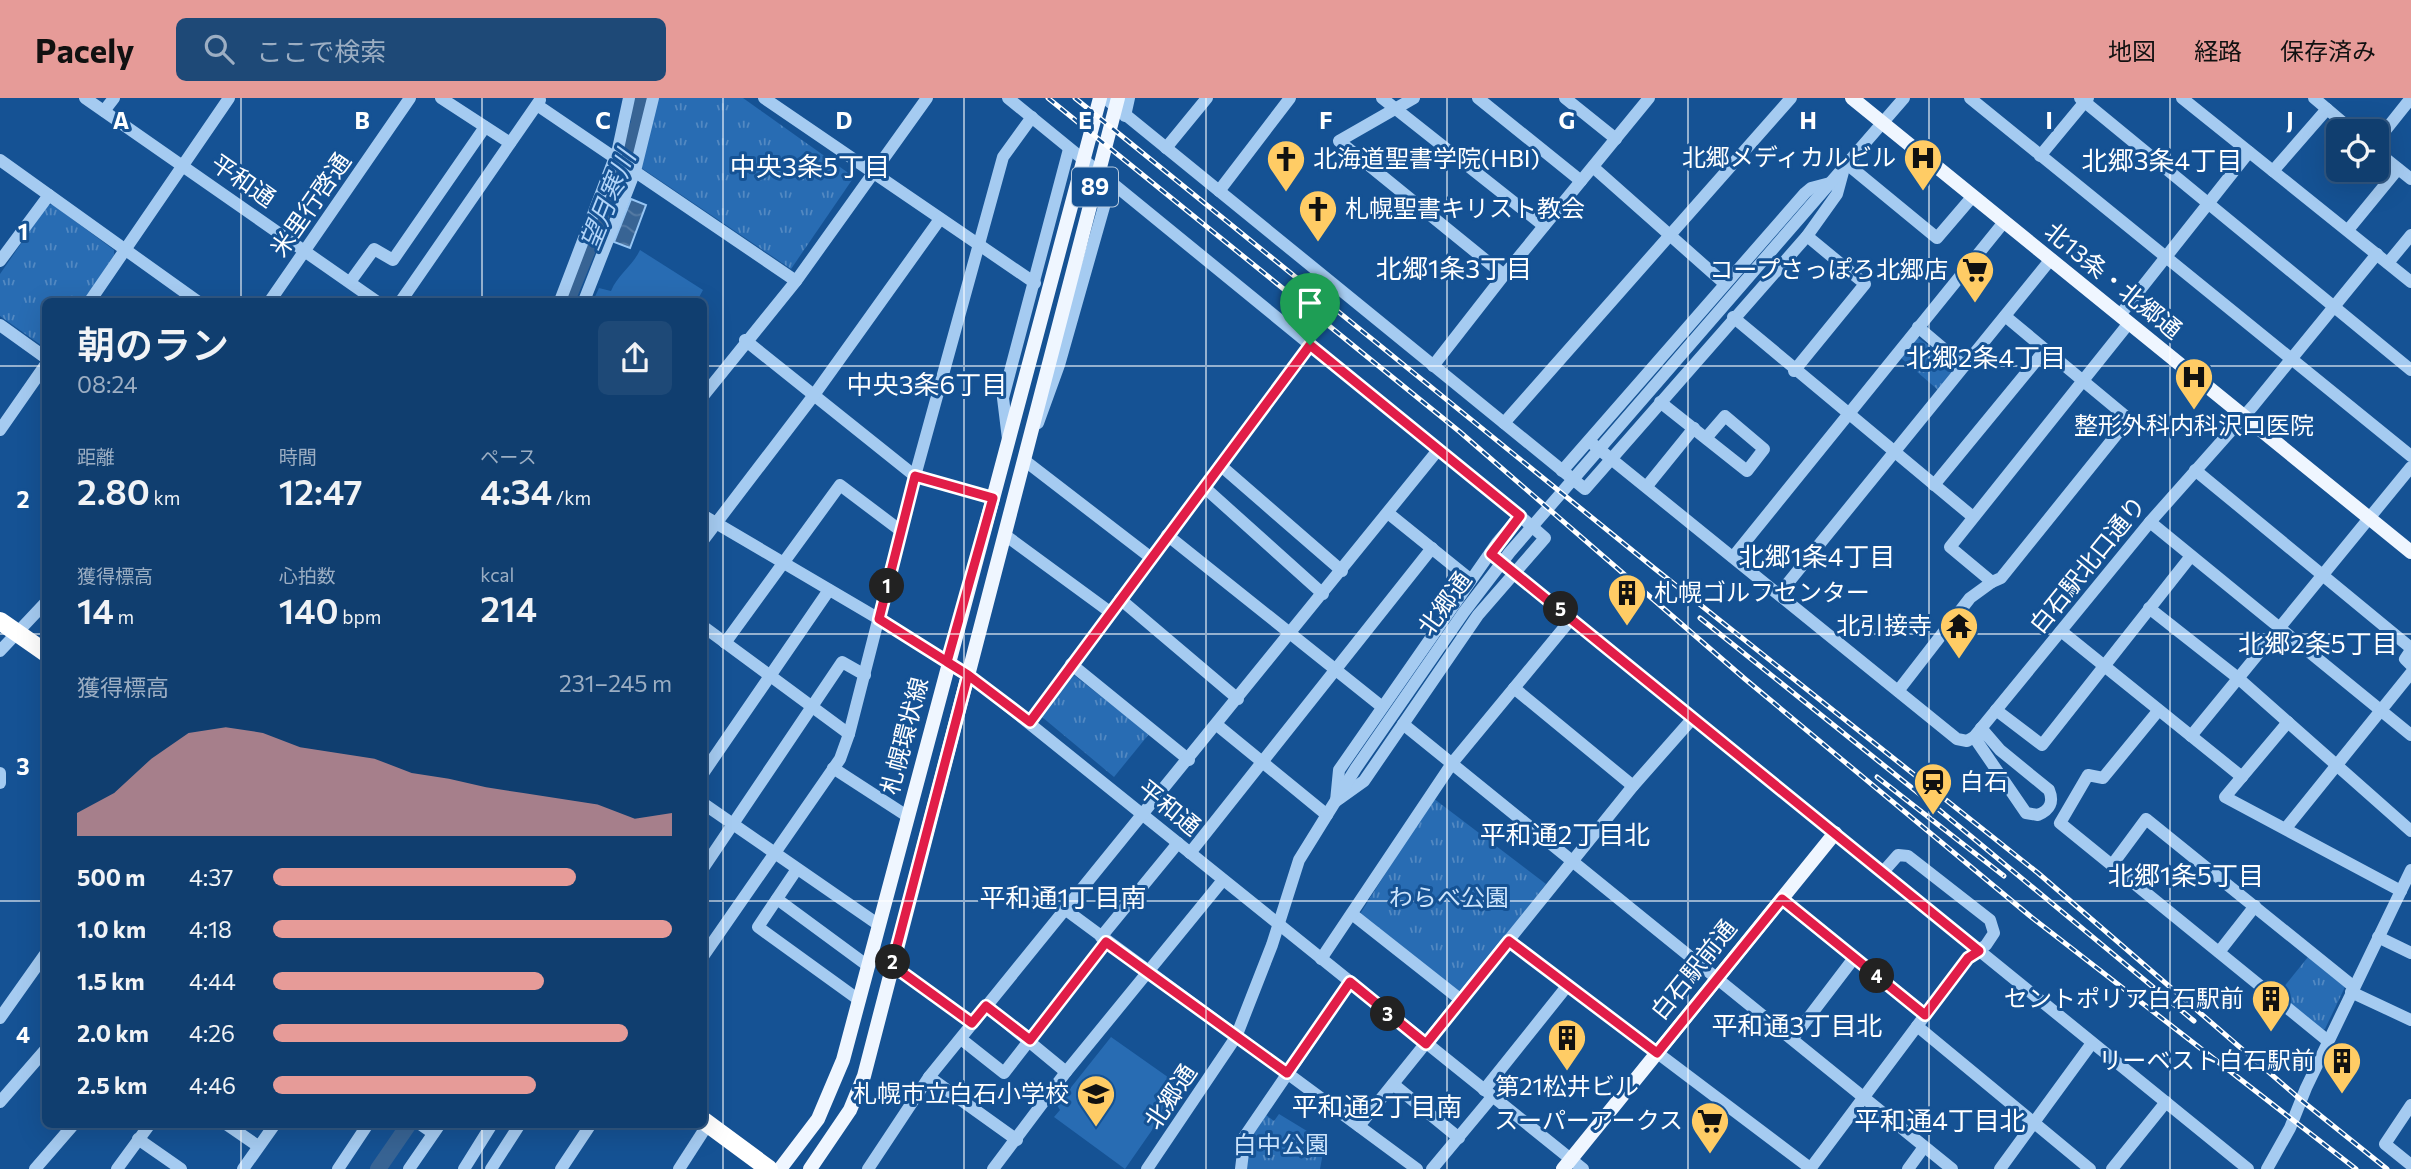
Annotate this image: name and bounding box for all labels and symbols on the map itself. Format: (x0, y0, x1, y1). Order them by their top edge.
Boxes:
text: A (113, 106, 130, 134)
text: B (354, 106, 370, 134)
text: C (595, 106, 611, 134)
text: D (836, 106, 853, 134)
text: E (1078, 106, 1092, 134)
text: F (1319, 106, 1333, 134)
text: G (1559, 106, 1575, 134)
text: H (1799, 106, 1817, 134)
text: I (2045, 106, 2053, 134)
text: J (2286, 106, 2294, 134)
hospital icon: 北郷メディカルビル (1902, 137, 1944, 192)
church icon: 北海道聖書学院(HBI) (1265, 138, 1307, 193)
place label: 北郷メディカルビル (1682, 142, 1896, 171)
water label: 望月寒川 (573, 143, 642, 253)
place label: 北海道聖書学院(HBI) (1313, 143, 1540, 172)
district label: 北郷3条4丁目 (2082, 144, 2242, 175)
street label: 平和通 (206, 147, 282, 212)
street label: 米里行啓通 (263, 147, 356, 262)
district label: 中央3条5丁目 (730, 150, 890, 181)
road number: 89 (1072, 167, 1118, 206)
church icon: 札幌聖書キリスト教会 (1297, 188, 1339, 243)
place label: 札幌聖書キリスト教会 (1345, 193, 1585, 222)
street label: 北13条・北郷通 (2040, 216, 2188, 344)
text: 1 (18, 217, 28, 245)
supermarket icon: コープさっぽろ北郷店 (1954, 249, 1996, 304)
district label: 北郷1条3丁目 (1376, 252, 1532, 283)
place label: コープさっぽろ北郷店 (1709, 254, 1948, 283)
pin (1280, 273, 1340, 345)
district label: 北郷2条4丁目 (1906, 341, 2066, 372)
hospital icon: 整形外科内科沢口医院 (2173, 356, 2215, 411)
district label: 中央3条6丁目 (847, 368, 1007, 399)
place label: 整形外科内科沢口医院 (2074, 410, 2314, 439)
text: 2 (16, 485, 30, 513)
street label: 白石駅北口通り (2023, 490, 2151, 638)
district label: 北郷1条4丁目 (1739, 540, 1895, 571)
street label: 北郷通 (1411, 565, 1477, 641)
pin: 1 (870, 568, 904, 603)
building icon: 札幌ゴルフセンター (1606, 572, 1648, 627)
place label: 札幌ゴルフセンター (1654, 577, 1870, 606)
pin: 5 (1544, 592, 1578, 626)
temple icon: 北引接寺 (1938, 605, 1980, 660)
place label: 北引接寺 (1836, 610, 1932, 639)
district label: 北郷2条5丁目 (2238, 627, 2398, 658)
street label: 札幌環状線 (874, 674, 933, 797)
text: 3 (16, 752, 30, 780)
station icon: 白石 (1912, 761, 1954, 816)
place label: 白石 (1960, 766, 2008, 795)
street label: 平和通 (1133, 773, 1207, 841)
district label: 平和通2丁目北 (1480, 818, 1650, 849)
district label: 北郷1条5丁目 (2108, 859, 2264, 890)
district label: 平和通1丁目南 (979, 881, 1147, 912)
park label: わらべ公園 (1389, 882, 1509, 911)
street label: 白石駅前通 (1644, 913, 1742, 1025)
pin: 2 (876, 944, 910, 980)
pin: 4 (1860, 958, 1895, 994)
building icon: セントポリア白石駅前 (2250, 978, 2292, 1033)
place label: セントポリア白石駅前 (2004, 983, 2244, 1012)
pin: 3 (1370, 996, 1406, 1032)
district label: 平和通3丁目北 (1712, 1009, 1882, 1040)
building icon: 第21松井ビル (1546, 1017, 1588, 1072)
text: 4 (16, 1020, 30, 1048)
building icon: リーベスト白石駅前 (2321, 1040, 2363, 1095)
place label: リーベスト白石駅前 (2099, 1045, 2315, 1074)
street label: 北郷通 (1138, 1058, 1202, 1134)
place label: 第21松井ビル (1495, 1071, 1639, 1100)
school or university icon: 札幌市立白石小学校 (1075, 1073, 1117, 1128)
place label: 札幌市立白石小学校 (853, 1078, 1069, 1107)
district label: 平和通2丁目南 (1292, 1090, 1462, 1121)
supermarket icon: スーパーアークス (1689, 1100, 1731, 1155)
district label: 平和通4丁目北 (1854, 1104, 2026, 1135)
place label: スーパーアークス (1494, 1105, 1683, 1134)
park label: 白中公園 (1233, 1129, 1329, 1158)

